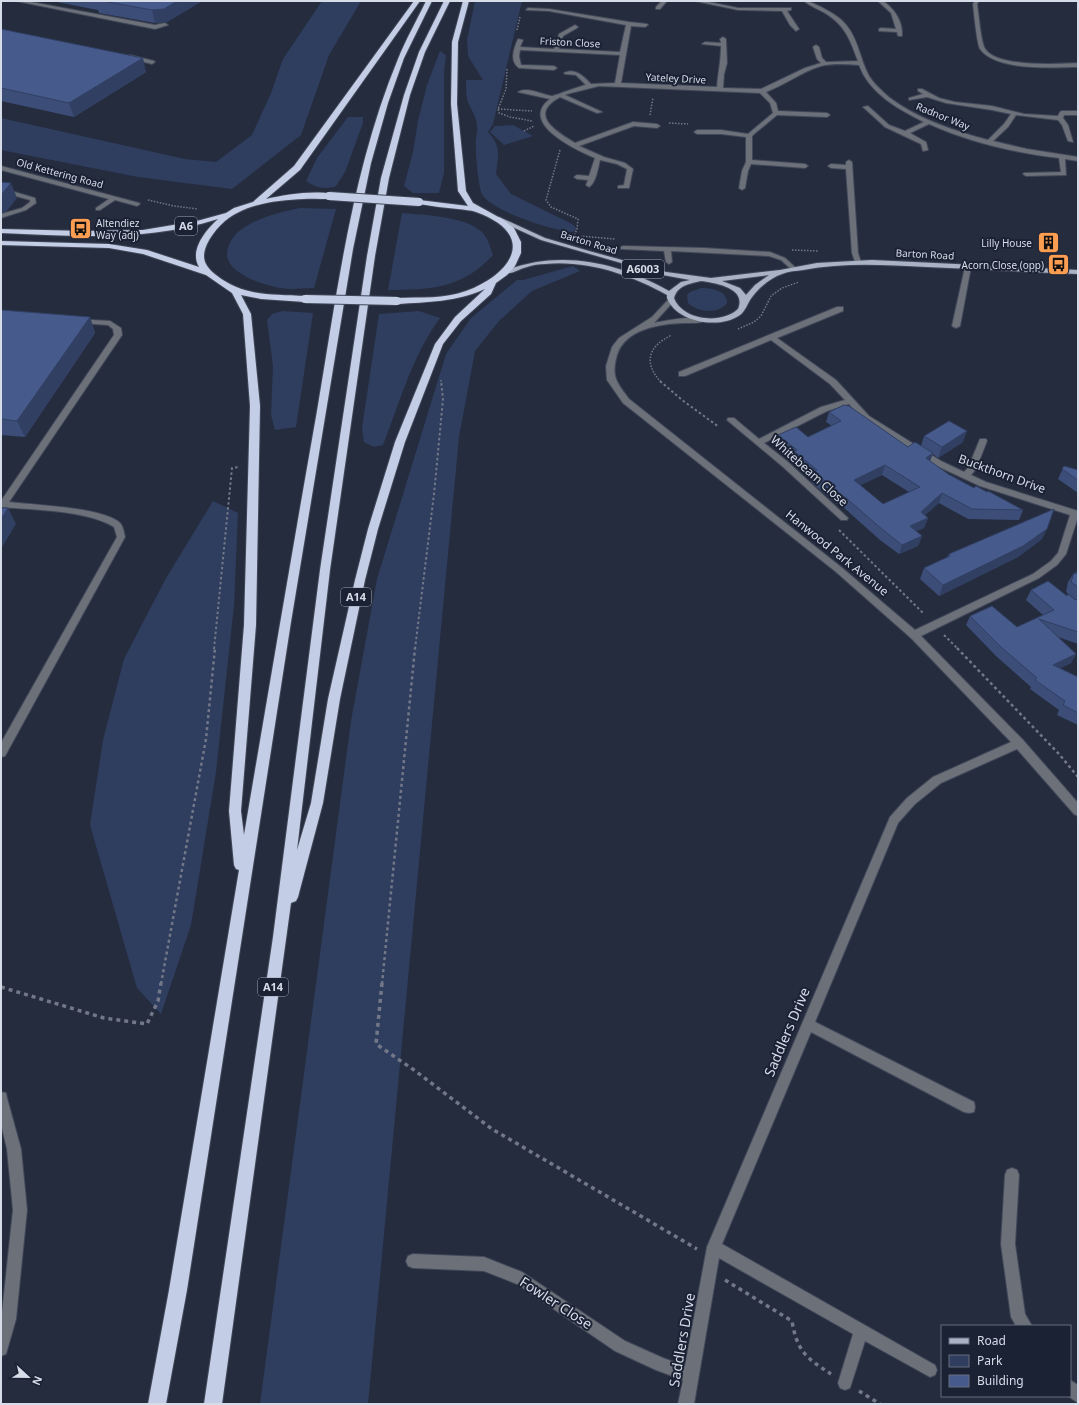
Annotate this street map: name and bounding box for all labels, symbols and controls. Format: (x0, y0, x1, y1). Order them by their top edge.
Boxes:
street label: Friston Close (539, 33, 601, 51)
street label: Yateley Drive (645, 69, 707, 87)
street label: Radnor Way (914, 99, 973, 133)
street label: Old Kettering Road (15, 155, 105, 191)
bus stop icon: Altendiez Way (adj) (67, 216, 93, 242)
place label: Altendiez Way (adj) (96, 216, 140, 242)
road number: A6 (175, 217, 197, 235)
street label: Barton Road (559, 227, 619, 257)
building icon: Lilly House (1035, 230, 1061, 256)
place label: Lilly House (981, 236, 1032, 250)
street label: Barton Road (895, 245, 955, 263)
bus stop icon: Acorn Close (opp) (1046, 252, 1072, 278)
place label: Acorn Close (opp) (962, 258, 1044, 272)
road number: A6003 (622, 260, 664, 278)
street label: Whitebeam Close (767, 431, 852, 510)
street label: Buckthorn Drive (956, 450, 1048, 497)
street label: Hanwood Park Avenue (782, 506, 893, 600)
road number: A14 (341, 588, 371, 606)
road number: A14 (258, 978, 288, 996)
street label: Saddlers Drive (759, 984, 814, 1079)
street label: Fowler Close (516, 1272, 596, 1333)
street label: Saddlers Drive (664, 1291, 699, 1388)
legend (941, 1325, 1071, 1397)
text: Road (977, 1332, 1006, 1349)
text: Park (977, 1352, 1003, 1369)
north arrow (8, 1357, 48, 1397)
text: Building (977, 1372, 1024, 1389)
text: N (29, 1374, 46, 1388)

